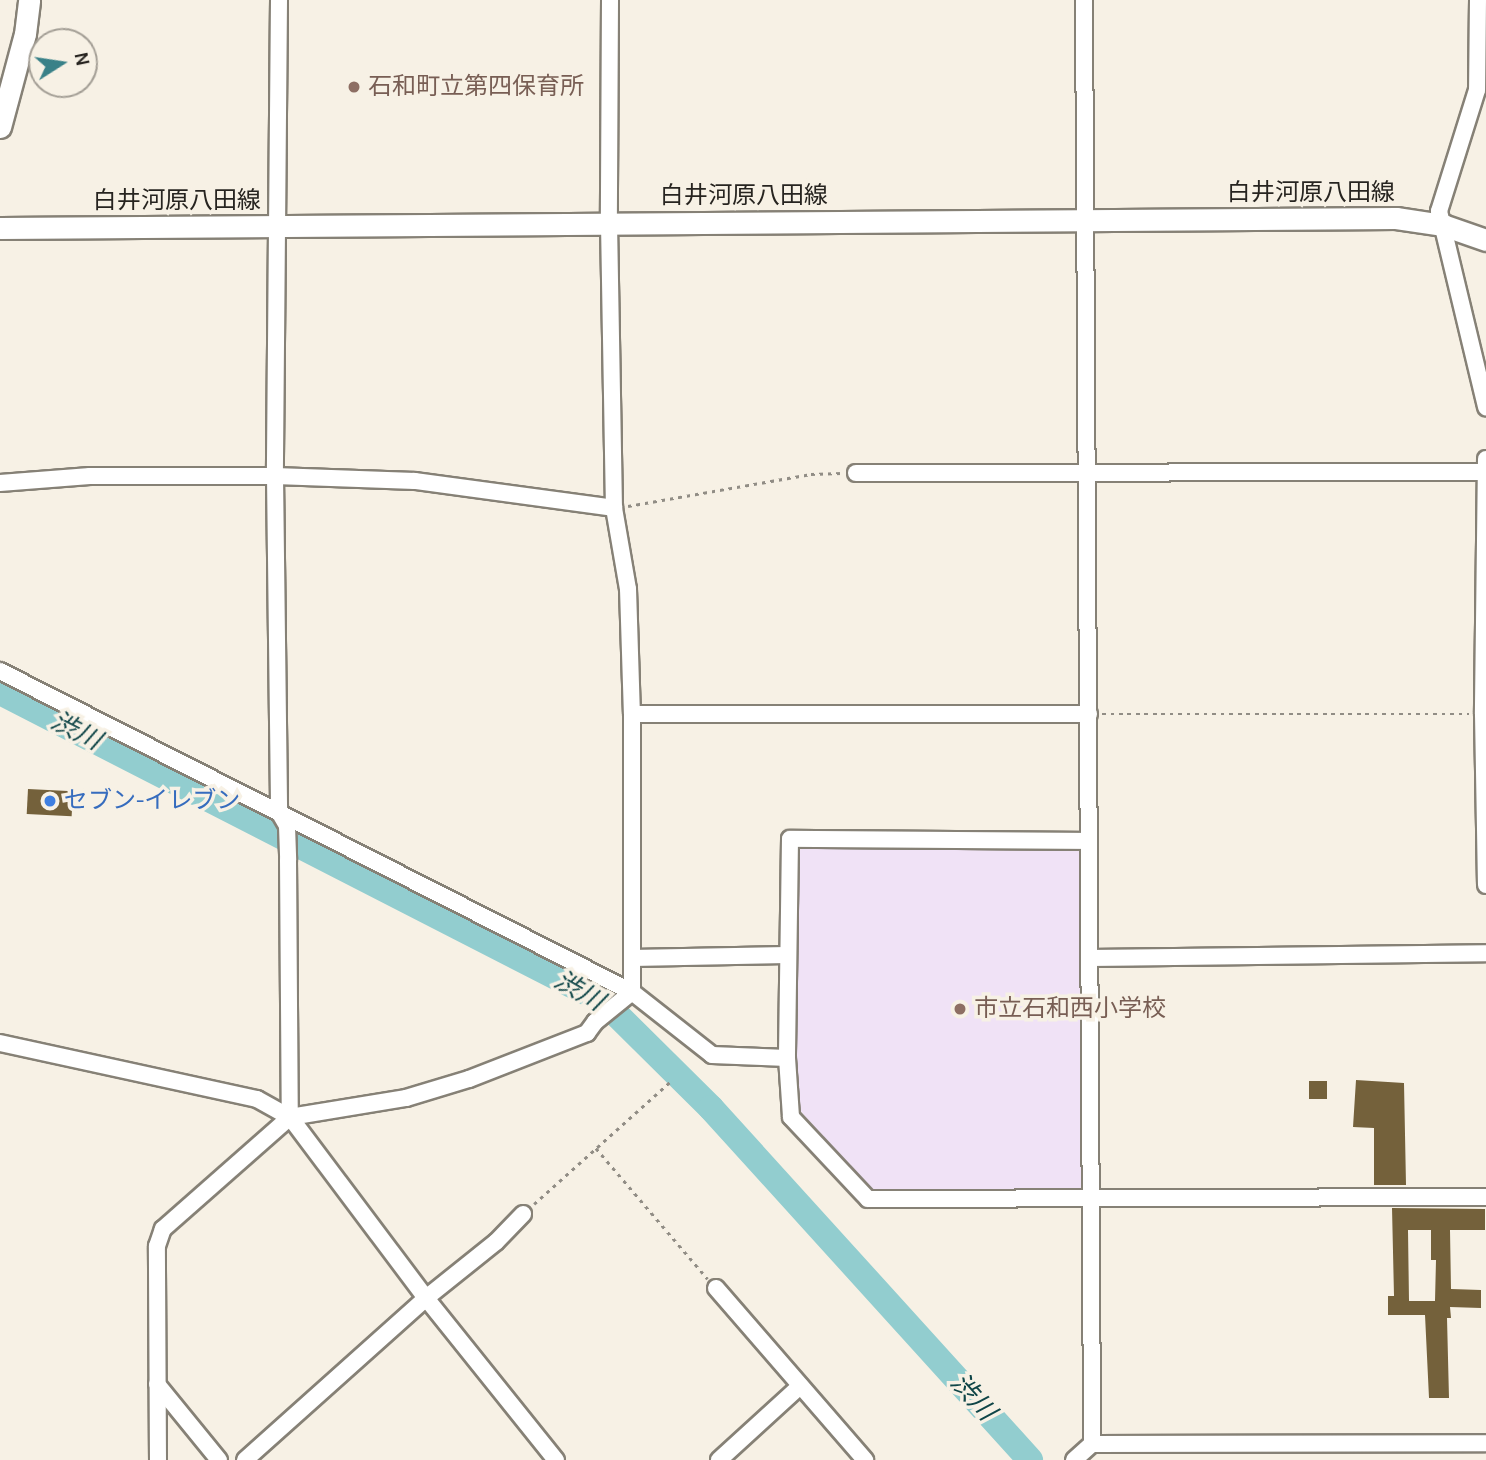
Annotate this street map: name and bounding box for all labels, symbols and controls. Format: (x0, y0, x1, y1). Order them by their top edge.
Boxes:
north arrow (28, 28, 98, 98)
text: N (69, 50, 94, 68)
place label: 石和町立第四保育所 (368, 73, 584, 101)
marker: 石和町立第四保育所 (346, 79, 362, 95)
street label: 白井河原八田線 (1227, 179, 1395, 207)
street label: 白井河原八田線 (660, 182, 828, 210)
street label: 白井河原八田線 (93, 187, 261, 215)
water label: 渋川 (46, 705, 106, 757)
place label: セブン-イレブン (64, 787, 240, 815)
marker: セブン-イレブン (42, 793, 58, 809)
water label: 渋川 (549, 964, 609, 1018)
place label: 市立石和西小学校 (974, 995, 1166, 1023)
marker: 市立石和西小学校 (952, 1001, 968, 1017)
water label: 渋川 (944, 1367, 1002, 1427)

